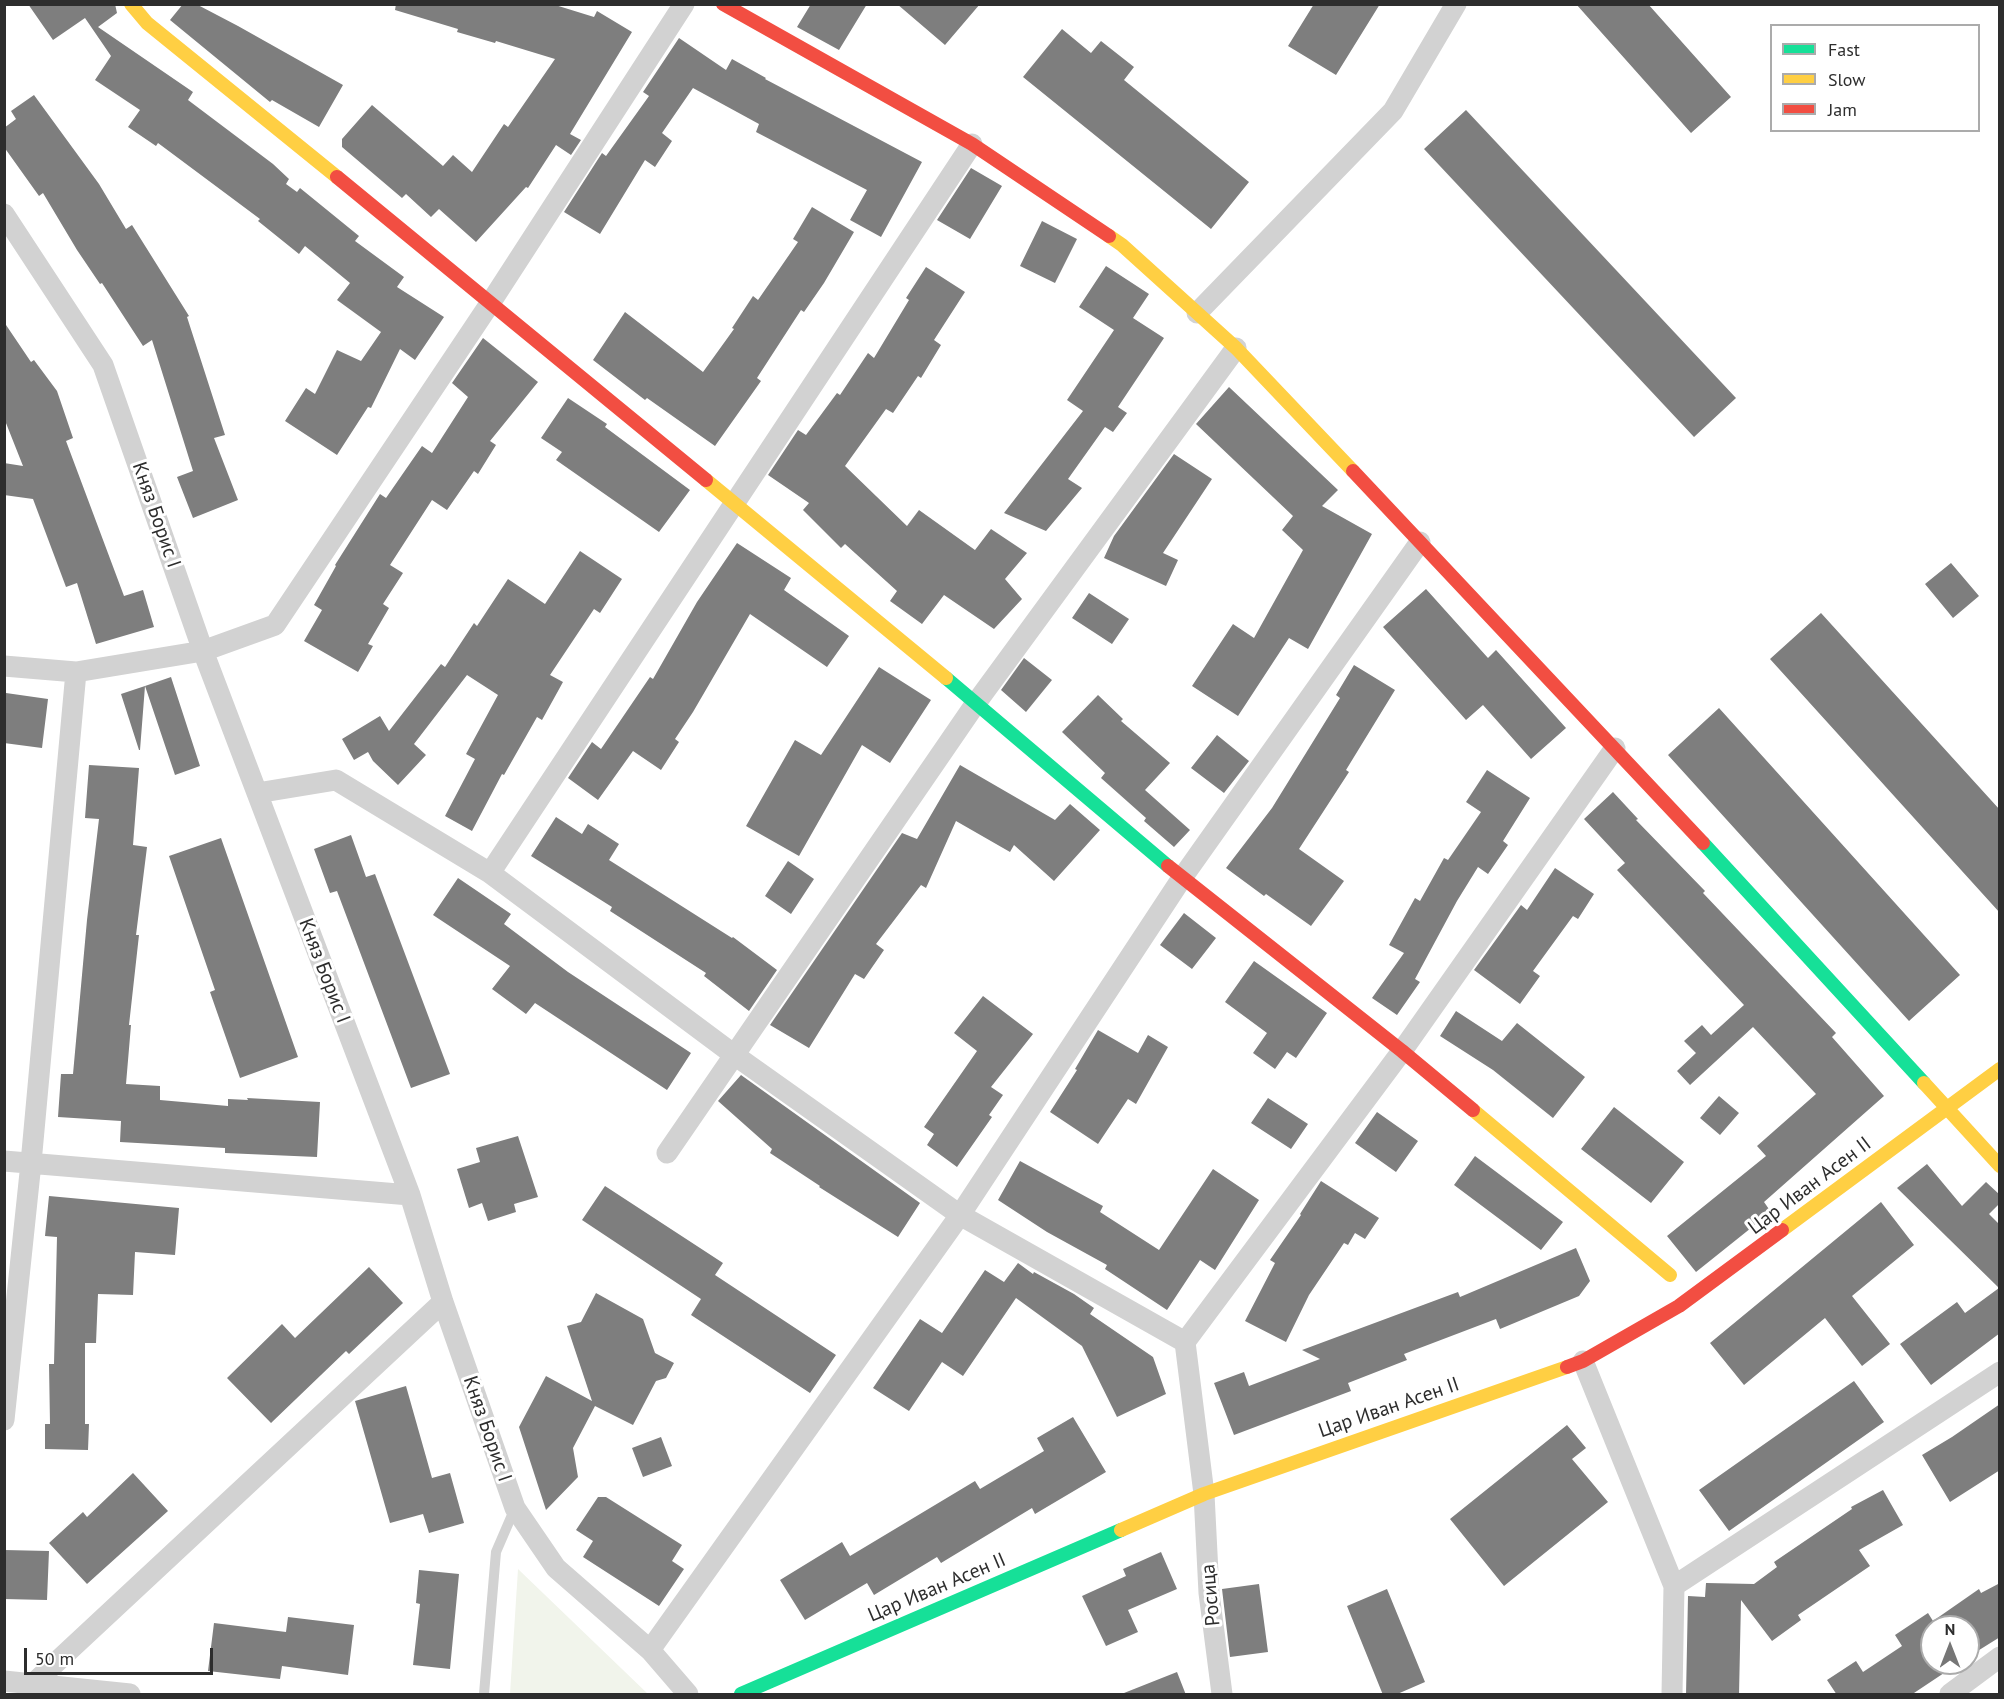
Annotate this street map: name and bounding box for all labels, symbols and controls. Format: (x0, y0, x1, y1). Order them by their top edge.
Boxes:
legend (1770, 24, 1980, 132)
text: Fast (1828, 38, 1860, 61)
text: Slow (1828, 68, 1866, 91)
text: Jam (1828, 98, 1857, 121)
street label: Княз Борис I (127, 459, 185, 571)
street label: Княз Борис I (293, 915, 355, 1027)
street label: Цар Иван Асен II (1744, 1132, 1876, 1240)
street label: Княз Борис I (458, 1373, 516, 1485)
street label: Цар Иван Асен II (1315, 1373, 1463, 1443)
street label: Цар Иван Асен II (864, 1548, 1010, 1628)
street label: Росица (1196, 1563, 1226, 1627)
north arrow (1920, 1615, 1980, 1675)
text: N (1945, 1619, 1955, 1639)
scale bar (27, 1636, 216, 1674)
text: 50 m (35, 1647, 74, 1670)

